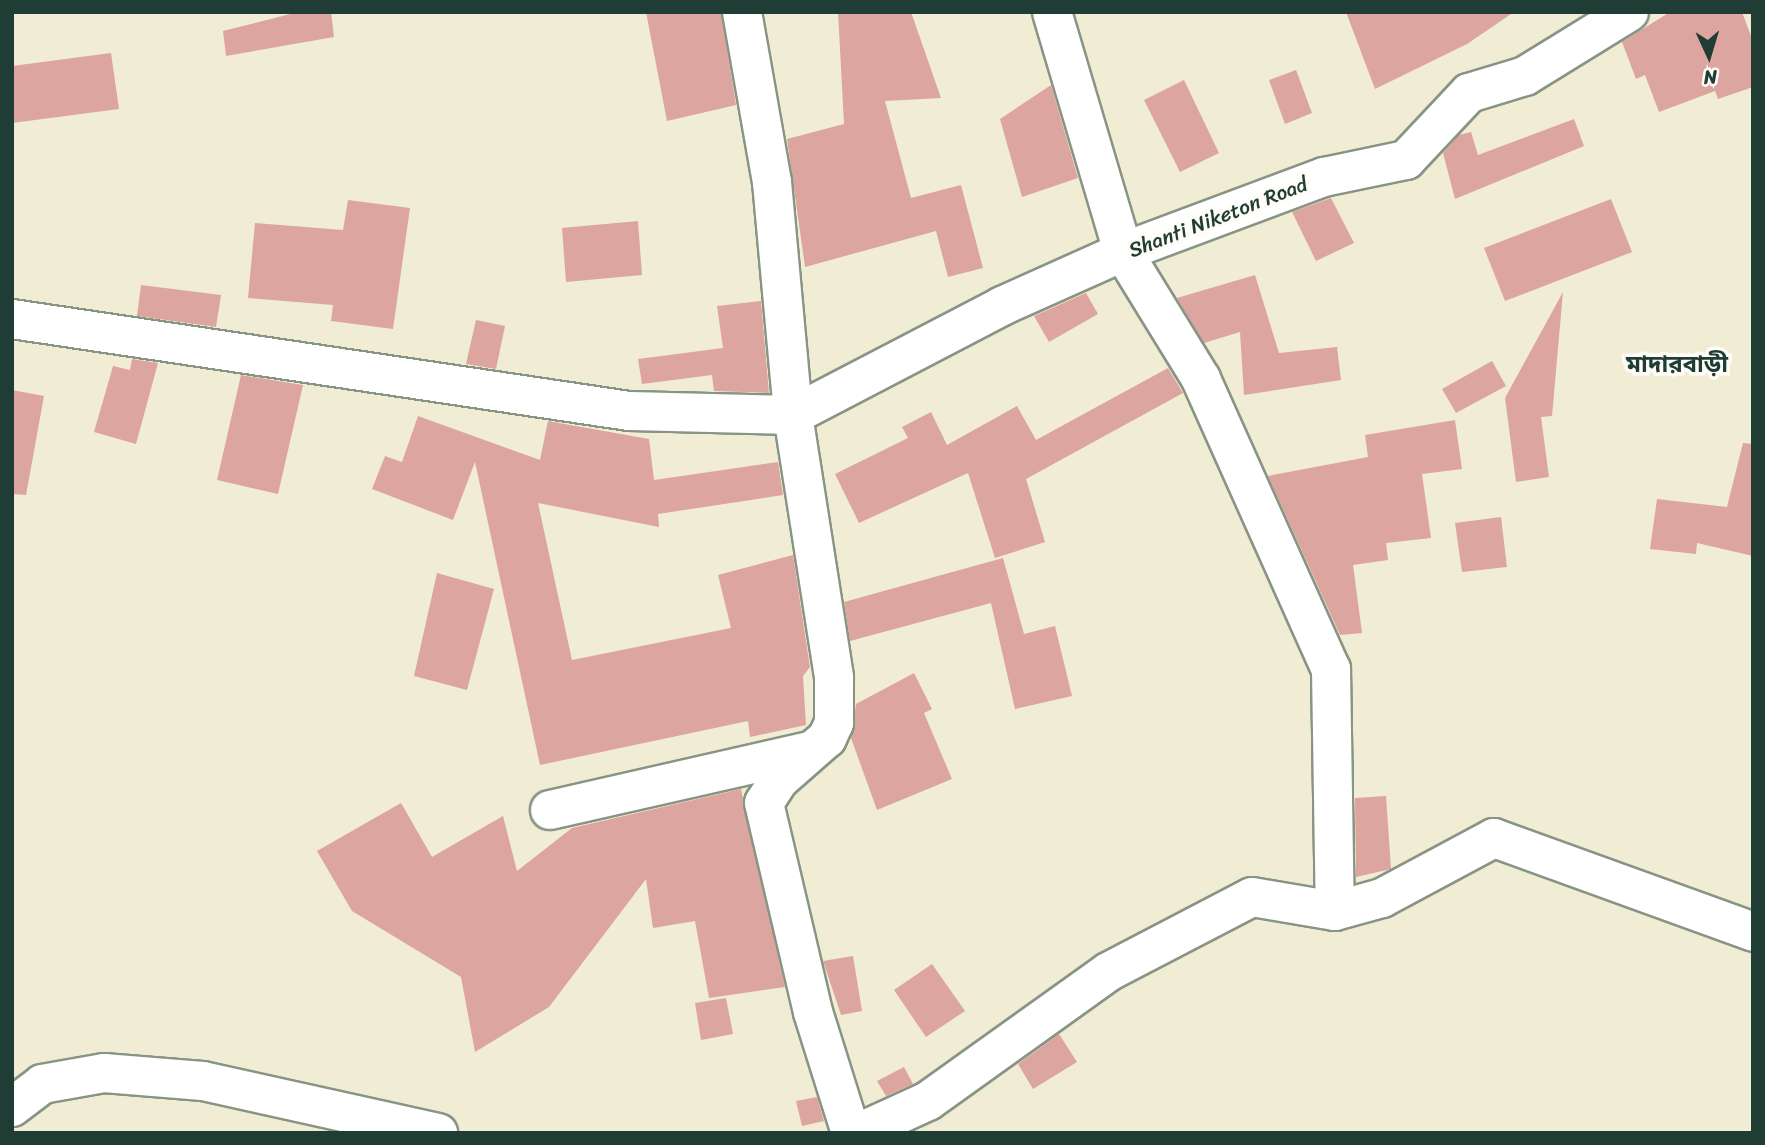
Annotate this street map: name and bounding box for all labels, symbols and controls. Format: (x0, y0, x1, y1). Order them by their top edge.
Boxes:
north arrow (1674, 21, 1744, 91)
text: N (1703, 61, 1718, 94)
street label: Shanti Niketon Road (1125, 171, 1311, 263)
district label: মাদারবাড়ী (1626, 351, 1728, 379)

